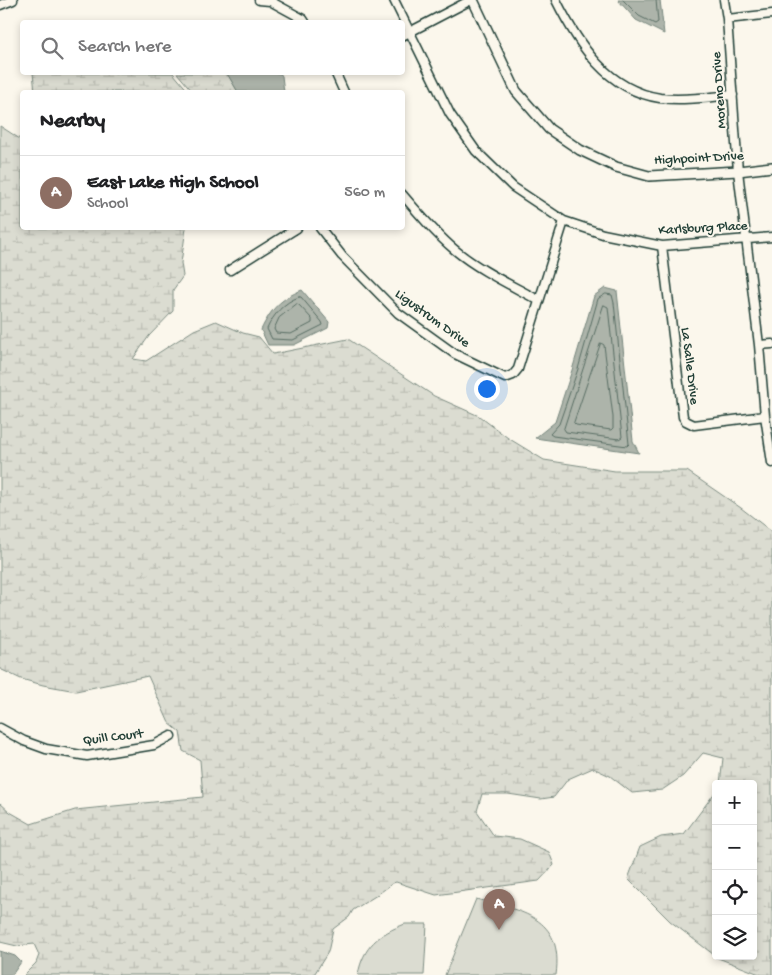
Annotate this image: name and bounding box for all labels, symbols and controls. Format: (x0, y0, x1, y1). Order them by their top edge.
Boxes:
search box (20, 20, 405, 75)
icon: search (38, 34, 66, 62)
text: Search here (78, 36, 172, 59)
street label: Moreno Drive (709, 50, 731, 129)
text: Nearby (40, 110, 105, 135)
street label: Highpoint Drive (654, 148, 745, 170)
text: East Lake High School (87, 172, 259, 195)
text: A (51, 184, 61, 203)
text: 560 m (344, 184, 385, 203)
text: School (87, 195, 129, 214)
street label: Karlsburg Place (658, 218, 749, 240)
street label: Ligustrum Drive (391, 286, 474, 352)
street label: La Salle Drive (676, 326, 702, 406)
your location (474, 376, 500, 402)
street label: Quill Court (82, 726, 145, 750)
map controls (712, 780, 757, 960)
button: + (712, 780, 757, 825)
button: − (712, 825, 757, 870)
button: locate (712, 870, 757, 915)
pin: A (483, 889, 515, 930)
button: layers (712, 915, 757, 960)

